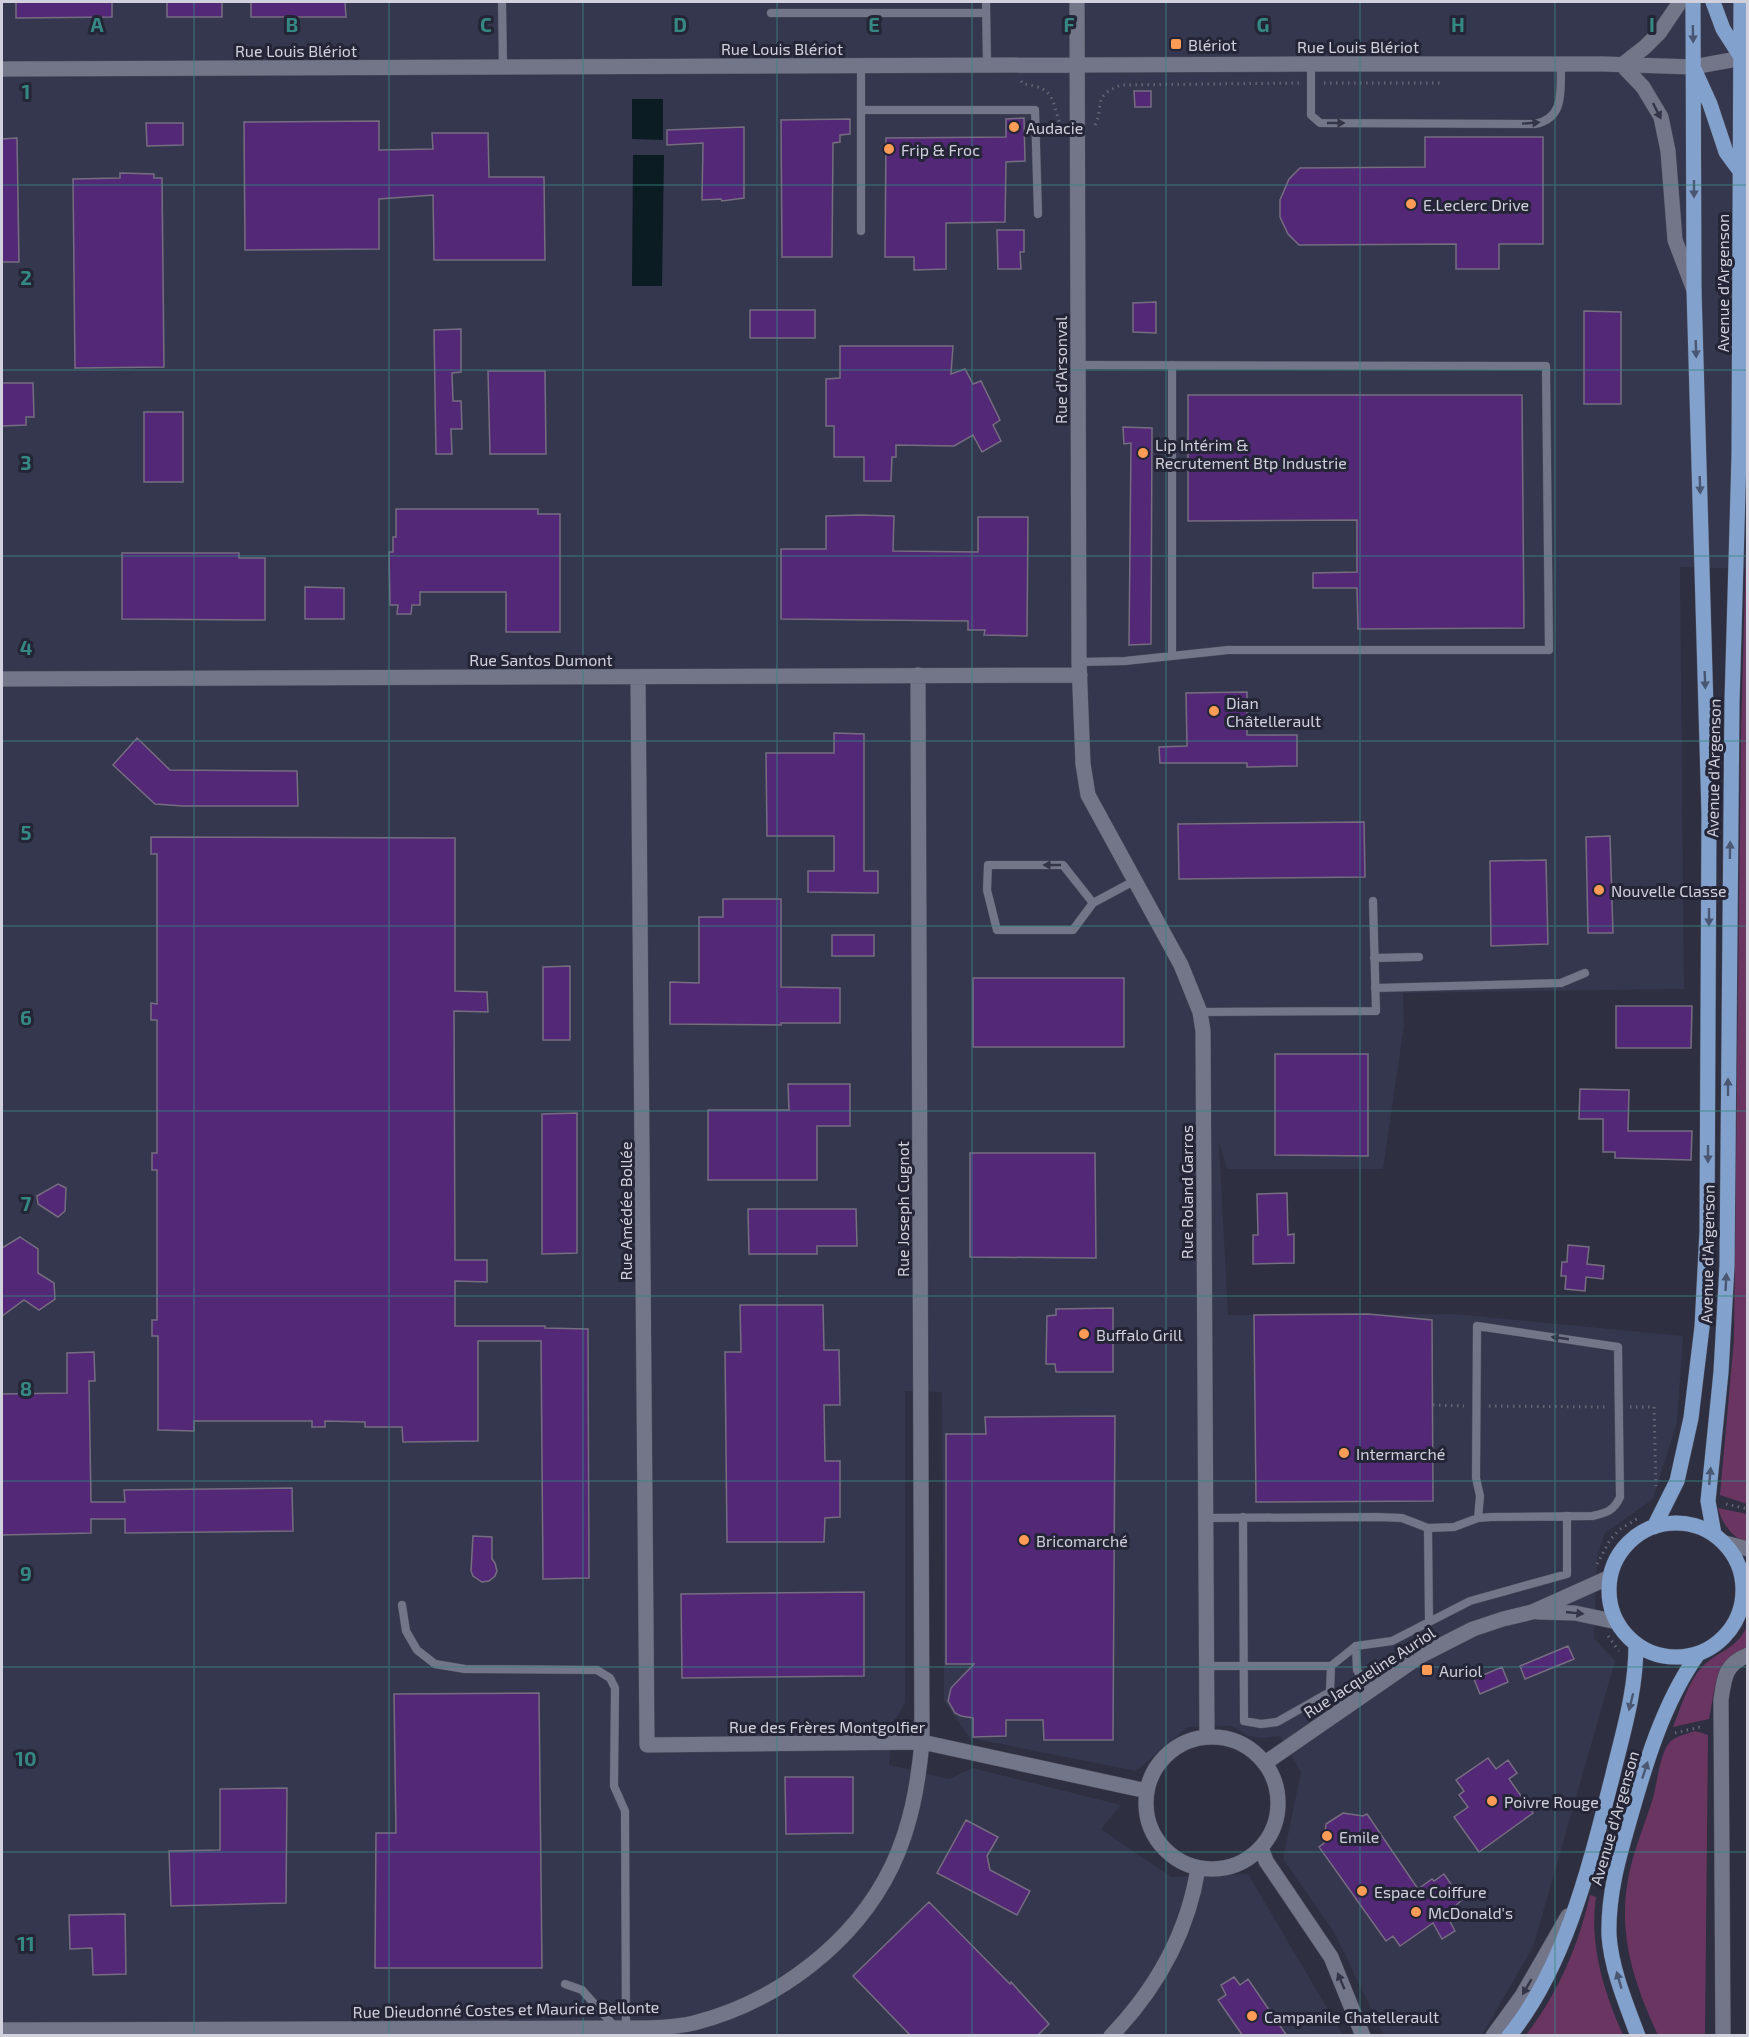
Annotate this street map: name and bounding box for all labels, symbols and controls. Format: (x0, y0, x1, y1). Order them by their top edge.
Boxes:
text: A (90, 12, 104, 36)
text: B (286, 12, 298, 36)
text: C (480, 12, 492, 36)
text: D (673, 12, 687, 36)
text: E (868, 12, 880, 36)
text: F (1063, 12, 1075, 36)
text: G (1257, 12, 1269, 36)
text: H (1451, 12, 1465, 36)
text: I (1649, 12, 1655, 36)
one-way arrow (1688, 25, 1698, 44)
place label: Blériot (1188, 35, 1237, 54)
marker: Blériot (1169, 37, 1183, 51)
street label: Rue Louis Blériot (1297, 37, 1419, 56)
street label: Rue Louis Blériot (721, 39, 843, 58)
street label: Rue Louis Blériot (235, 41, 357, 60)
text: 1 (22, 79, 30, 103)
one-way arrow (1651, 102, 1661, 120)
place label: Audacie (1026, 118, 1083, 137)
one-way arrow (1327, 118, 1346, 128)
one-way arrow (1522, 119, 1541, 128)
marker: Audacie (1007, 120, 1021, 134)
place label: Frip & Froc (901, 140, 980, 159)
marker: Frip & Froc (882, 142, 896, 156)
one-way arrow (1689, 179, 1699, 198)
place label: E.Leclerc Drive (1423, 195, 1529, 214)
marker: E.Leclerc Drive (1404, 197, 1418, 211)
street label: Avenue d'Argenson (1713, 214, 1732, 352)
text: 2 (20, 265, 32, 289)
street label: Rue d'Arsonval (1051, 316, 1070, 424)
one-way arrow (1691, 339, 1700, 358)
place label: Lip Intérim & Recrutement Btp Industrie (1155, 435, 1347, 472)
marker: Lip Intérim & Recrutement Btp Industrie (1136, 446, 1150, 460)
text: 3 (20, 450, 32, 474)
one-way arrow (1695, 476, 1704, 495)
text: 4 (20, 635, 33, 659)
street label: Rue Santos Dumont (469, 650, 613, 669)
one-way arrow (1700, 671, 1710, 690)
place label: Dian Châtellerault (1226, 693, 1321, 730)
street label: Avenue d'Argenson (1702, 699, 1724, 837)
marker: Dian Châtellerault (1207, 704, 1221, 718)
text: 5 (20, 820, 32, 844)
one-way arrow (1725, 841, 1735, 860)
one-way arrow (1043, 860, 1062, 870)
place label: Nouvelle Classe (1611, 881, 1727, 900)
marker: Nouvelle Classe (1592, 883, 1606, 897)
one-way arrow (1704, 908, 1714, 927)
text: 6 (20, 1005, 32, 1029)
one-way arrow (1723, 1078, 1733, 1097)
street label: Rue Roland Garros (1177, 1125, 1196, 1259)
street label: Rue Joseph Cugnot (893, 1141, 912, 1277)
street label: Rue Amédée Bollée (616, 1142, 635, 1280)
one-way arrow (1703, 1145, 1713, 1164)
street label: Avenue d'Argenson (1696, 1185, 1718, 1323)
text: 7 (21, 1191, 32, 1215)
one-way arrow (1721, 1273, 1730, 1292)
place label: Buffalo Grill (1096, 1325, 1183, 1344)
marker: Buffalo Grill (1077, 1327, 1091, 1341)
one-way arrow (1551, 1334, 1570, 1343)
text: 8 (20, 1376, 32, 1400)
place label: Intermarché (1356, 1444, 1445, 1463)
marker: Intermarché (1337, 1446, 1351, 1460)
one-way arrow (1705, 1467, 1715, 1486)
place label: Bricomarché (1036, 1531, 1128, 1550)
marker: Bricomarché (1017, 1533, 1031, 1547)
text: 9 (20, 1561, 32, 1585)
one-way arrow (1566, 1609, 1585, 1618)
street label: Rue Jacqueline Auriol (1300, 1622, 1438, 1722)
place label: Auriol (1439, 1661, 1483, 1680)
marker: Auriol (1420, 1663, 1434, 1677)
one-way arrow (1626, 1693, 1636, 1711)
street label: Rue des Frères Montgolfier (729, 1717, 926, 1736)
text: 10 (15, 1746, 37, 1770)
street label: Avenue d'Argenson (1586, 1749, 1642, 1887)
one-way arrow (1640, 1761, 1650, 1779)
place label: Poivre Rouge (1504, 1792, 1599, 1811)
marker: Poivre Rouge (1485, 1794, 1499, 1808)
place label: Emile (1339, 1827, 1379, 1846)
marker: Emile (1320, 1829, 1334, 1843)
place label: Espace Coiffure (1374, 1882, 1486, 1901)
marker: Espace Coiffure (1355, 1884, 1369, 1898)
place label: McDonald's (1428, 1903, 1513, 1922)
marker: McDonald's (1409, 1905, 1423, 1919)
text: 11 (17, 1931, 35, 1955)
one-way arrow (1614, 1971, 1623, 1989)
one-way arrow (1336, 1972, 1346, 1990)
one-way arrow (1521, 1979, 1532, 1995)
street label: Rue Dieudonné Costes et Maurice Bellonte (352, 1997, 660, 2021)
place label: Campanile Chatellerault (1264, 2007, 1439, 2026)
marker: Campanile Chatellerault (1245, 2009, 1259, 2023)

